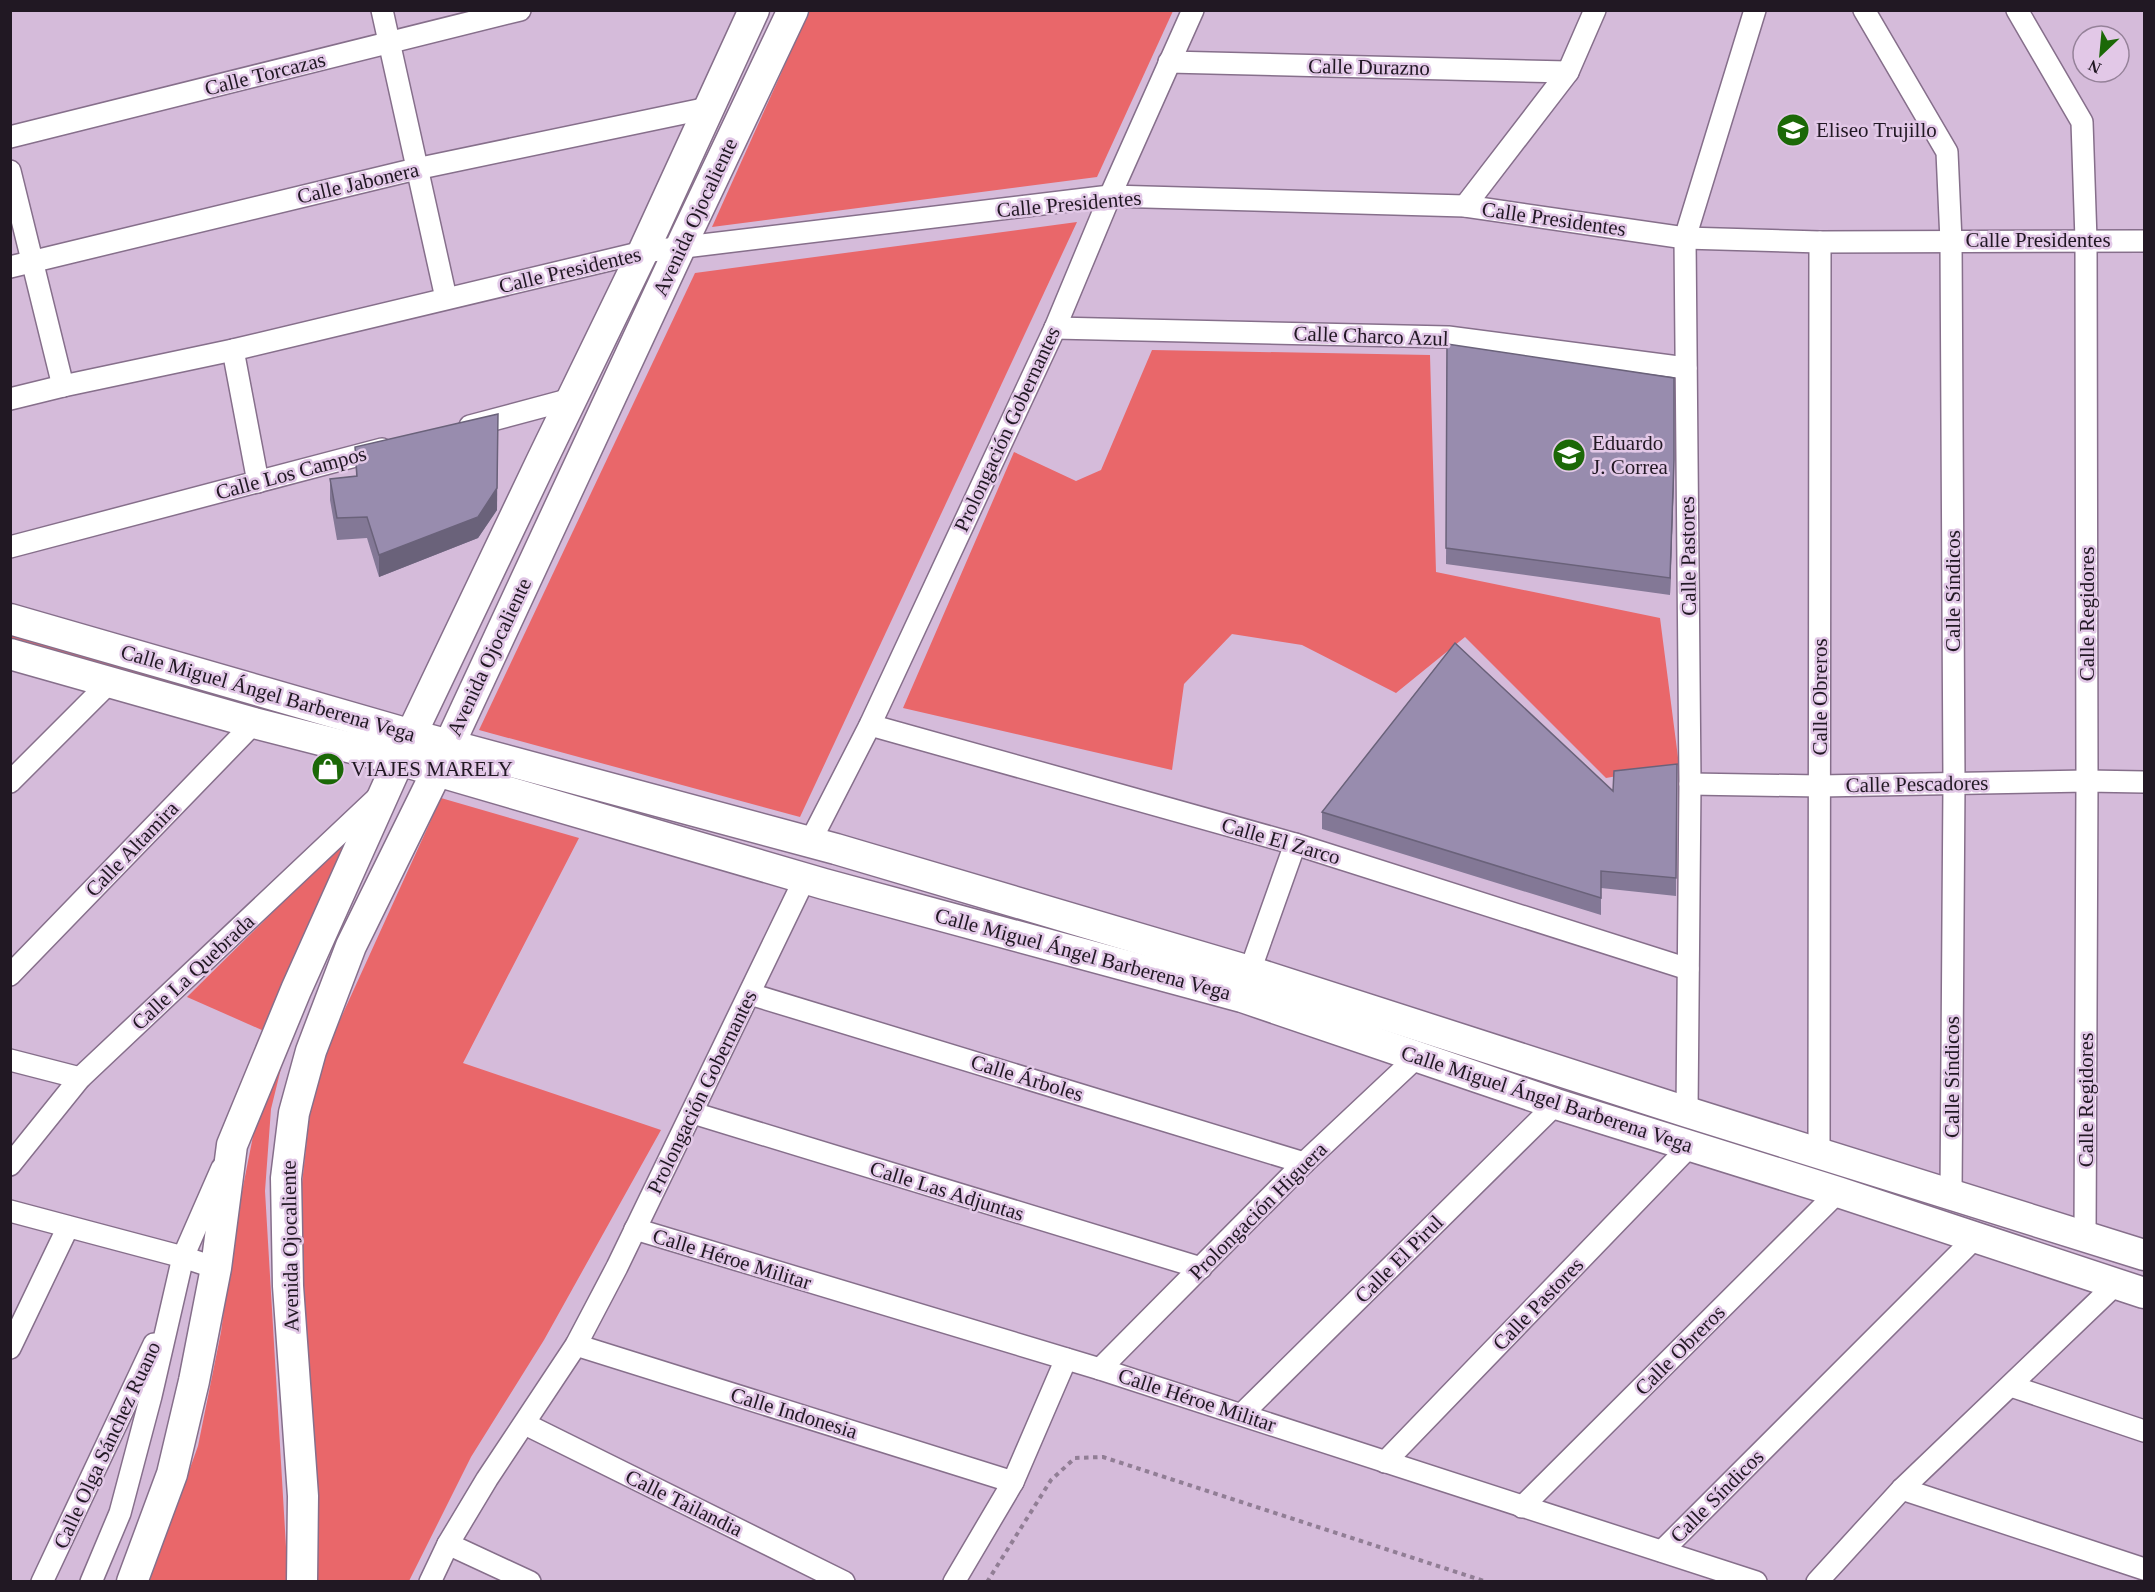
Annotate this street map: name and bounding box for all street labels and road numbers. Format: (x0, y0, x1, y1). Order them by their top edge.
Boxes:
street label: Calle Torcazas (202, 47, 328, 101)
street label: Calle Durazno (1308, 54, 1430, 80)
street label: Avenida Ojocaliente (648, 134, 742, 300)
street label: Calle Jabonera (295, 157, 422, 209)
street label: Calle Presidentes (996, 186, 1142, 222)
street label: Calle Presidentes (1480, 197, 1628, 241)
street label: Calle Presidentes (1965, 228, 2111, 252)
street label: Calle Presidentes (497, 242, 643, 298)
street label: Calle Charco Azul (1293, 321, 1449, 351)
street label: Prolongación Gobernantes (949, 323, 1065, 535)
street label: Calle Los Campos (213, 441, 369, 505)
street label: Calle Pastores (1675, 496, 1701, 616)
street label: Calle Síndicos (1941, 530, 1965, 652)
street label: Calle Regidores (2075, 547, 2099, 681)
street label: Avenida Ojocaliente (442, 574, 536, 740)
street label: Calle Obreros (1808, 638, 1832, 756)
street label: Calle Miguel Ángel Barberena Vega (118, 639, 419, 747)
street label: Calle Pescadores (1845, 771, 1989, 797)
street label: Calle Altamira (81, 796, 184, 902)
street label: Calle El Zarco (1219, 813, 1343, 869)
street label: Calle Miguel Ángel Barberena Vega (932, 903, 1234, 1005)
street label: Calle La Quebrada (127, 909, 260, 1035)
street label: Prolongación Gobernantes (642, 986, 762, 1198)
street label: Calle Síndicos (1940, 1016, 1964, 1138)
street label: Calle Regidores (2074, 1033, 2098, 1167)
street label: Calle Miguel Ángel Barberena Vega (1398, 1040, 1696, 1158)
street label: Calle Árboles (968, 1050, 1086, 1106)
street label: Prolongación Higuera (1184, 1137, 1332, 1285)
street label: Calle Las Adjuntas (867, 1156, 1027, 1226)
street label: Avenida Ojocaliente (277, 1160, 303, 1332)
street label: Calle El Pirul (1350, 1210, 1448, 1308)
street label: Calle Héroe Militar (650, 1223, 814, 1295)
street label: Calle Pastores (1488, 1253, 1588, 1355)
street label: Calle Obreros (1630, 1300, 1730, 1400)
street label: Calle Olga Sánchez Ruano (48, 1338, 166, 1552)
street label: Calle Héroe Militar (1115, 1363, 1279, 1437)
street label: Calle Indonesia (728, 1382, 861, 1444)
street label: Calle Síndicos (1665, 1444, 1769, 1548)
street label: Calle Tailandia (622, 1464, 747, 1542)

